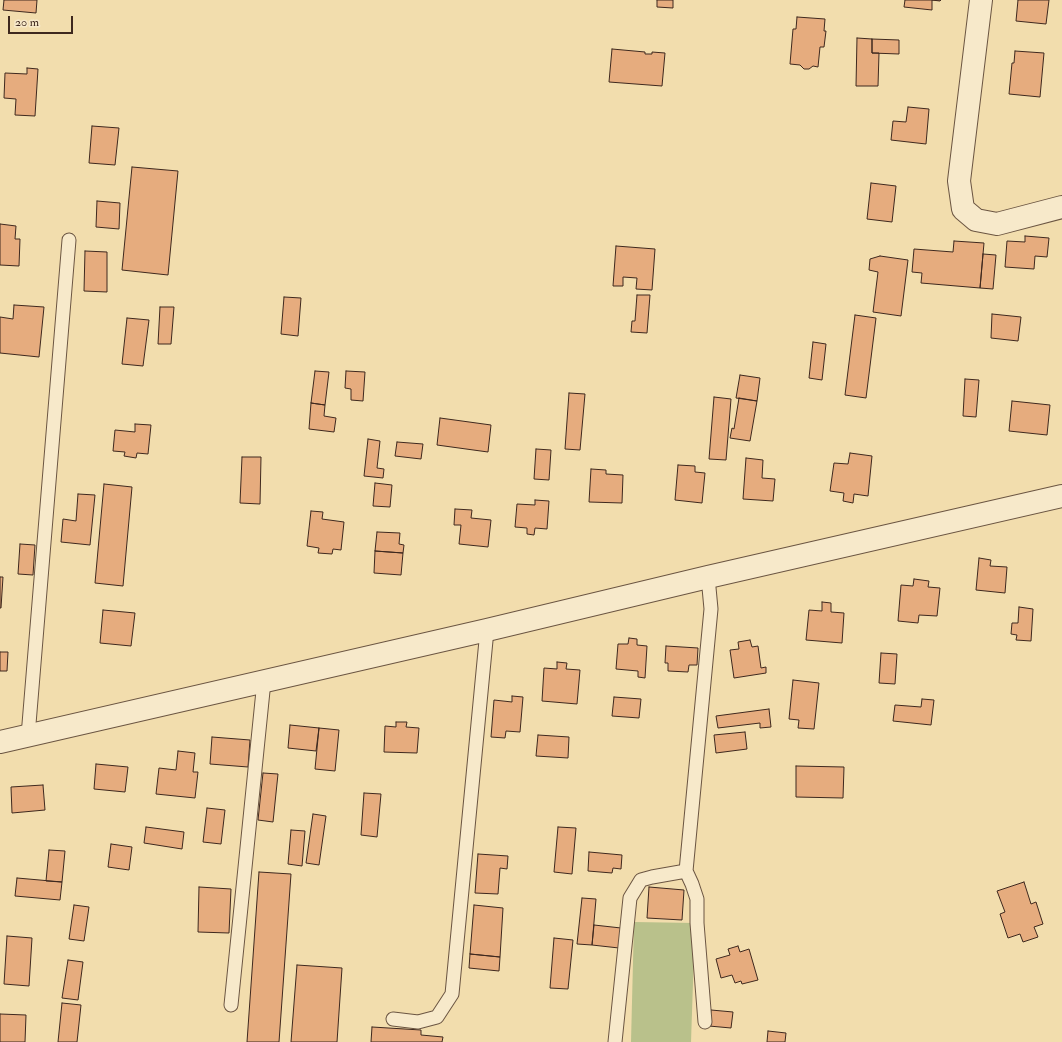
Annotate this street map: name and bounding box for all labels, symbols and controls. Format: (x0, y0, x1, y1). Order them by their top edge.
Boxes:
scale bar (10, 8, 75, 34)
text: 20 m (15, 15, 39, 30)

